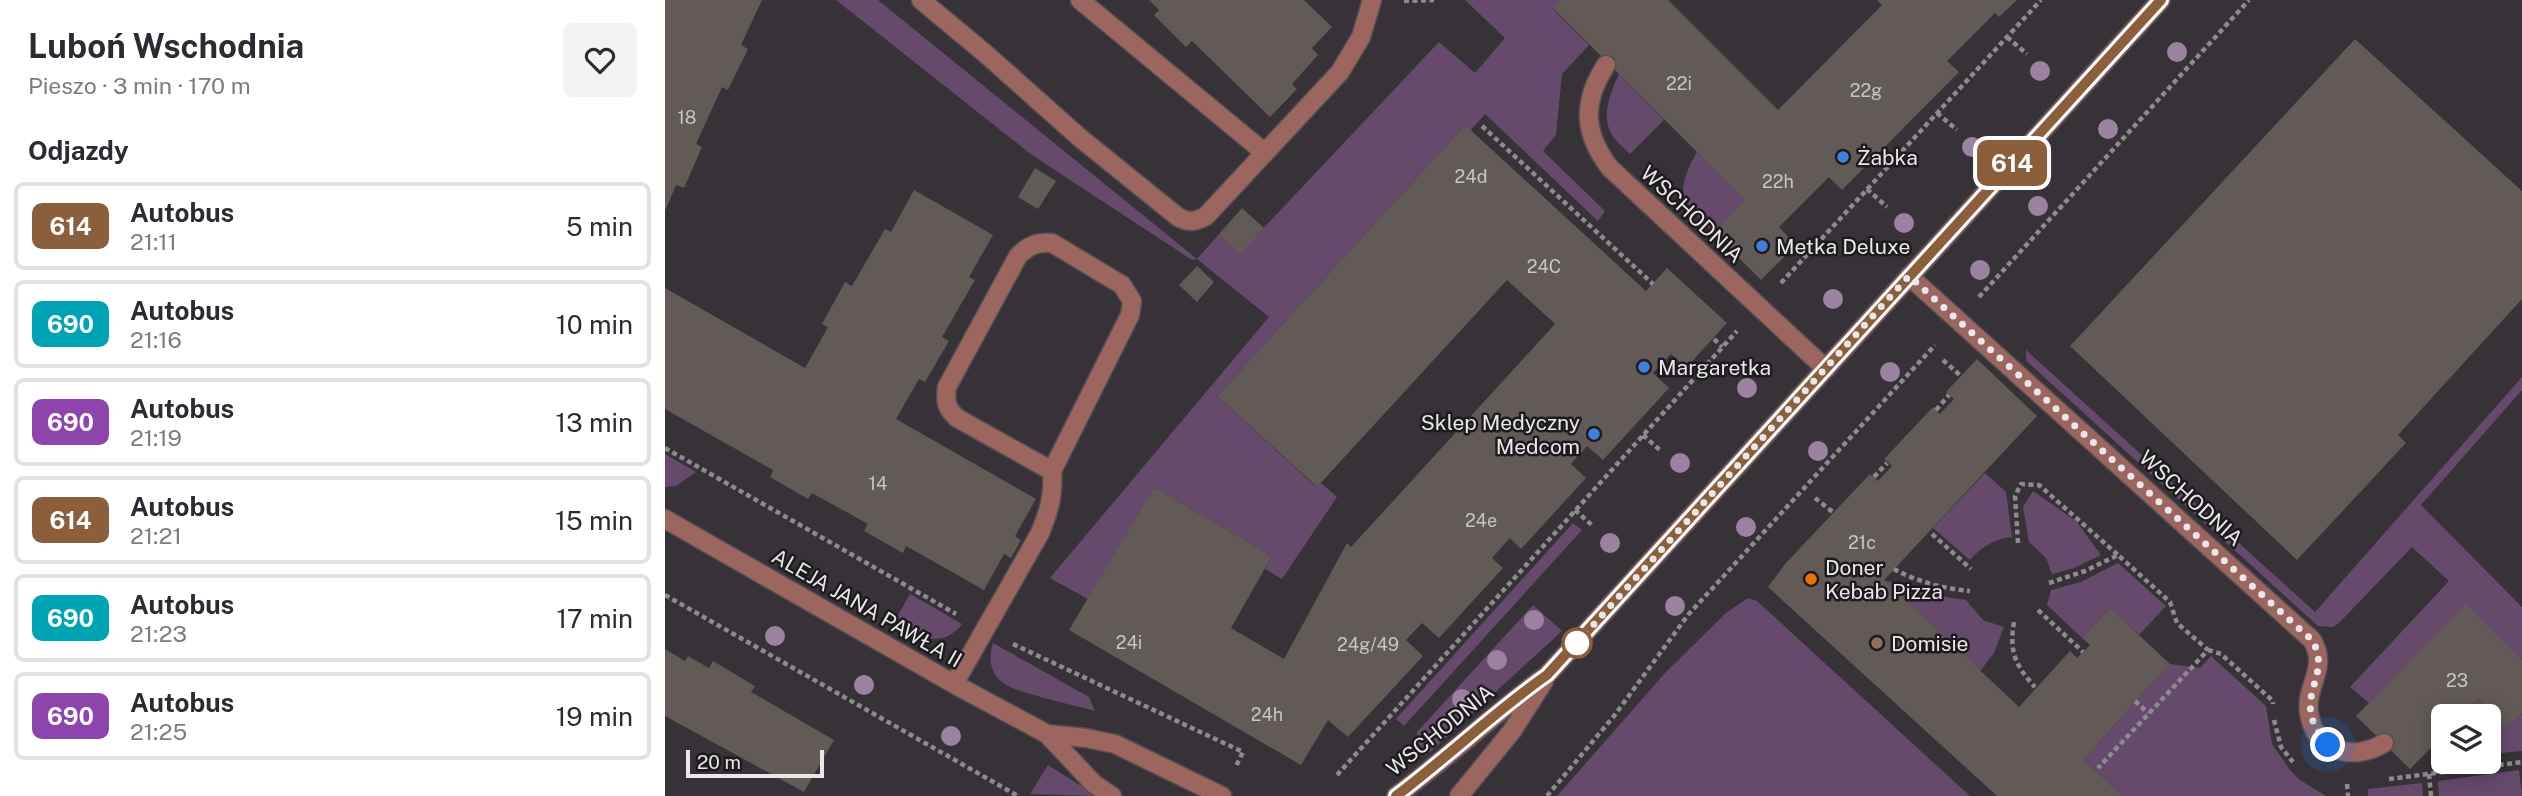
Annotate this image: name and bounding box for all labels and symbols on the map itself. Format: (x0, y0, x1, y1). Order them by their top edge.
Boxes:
house number: 22i (1666, 73, 1692, 94)
house number: 22g (1850, 80, 1882, 101)
house number: 18 (678, 107, 696, 128)
line badge: 614 (1972, 140, 2052, 186)
place label: Żabka (1857, 145, 1918, 170)
marker: Żabka (1835, 149, 1851, 165)
street label: WSCHODNIA (1636, 160, 1748, 268)
house number: 24d (1455, 166, 1487, 187)
house number: 22h (1762, 171, 1794, 192)
place label: Metka Deluxe (1776, 234, 1910, 259)
marker: Metka Deluxe (1754, 238, 1770, 254)
house number: 24C (1527, 256, 1561, 277)
place label: Margaretka (1658, 355, 1771, 380)
marker: Margaretka (1636, 359, 1652, 375)
place label: Sklep Medyczny Medcom (1421, 410, 1580, 459)
marker: Sklep Medyczny Medcom (1586, 426, 1602, 442)
street label: WSCHODNIA (2134, 445, 2248, 551)
house number: 14 (869, 473, 887, 494)
house number: 24e (1465, 510, 1497, 531)
house number: 21c (1848, 532, 1876, 553)
street label: ALEJA JANA PAWŁA II (768, 543, 966, 673)
place label: Doner Kebab Pizza (1825, 555, 1943, 604)
marker: Doner Kebab Pizza (1803, 571, 1819, 587)
unlabelled marker (1562, 628, 1592, 658)
place label: Domisie (1891, 631, 1969, 656)
house number: 24i (1116, 632, 1142, 653)
house number: 24g/49 (1337, 634, 1399, 655)
marker: Domisie (1869, 635, 1885, 651)
house number: 23 (2446, 670, 2468, 691)
street label: WSCHODNIA (1381, 679, 1499, 781)
house number: 24h (1251, 704, 1283, 725)
your location (2310, 727, 2345, 762)
scale bar (686, 747, 824, 779)

